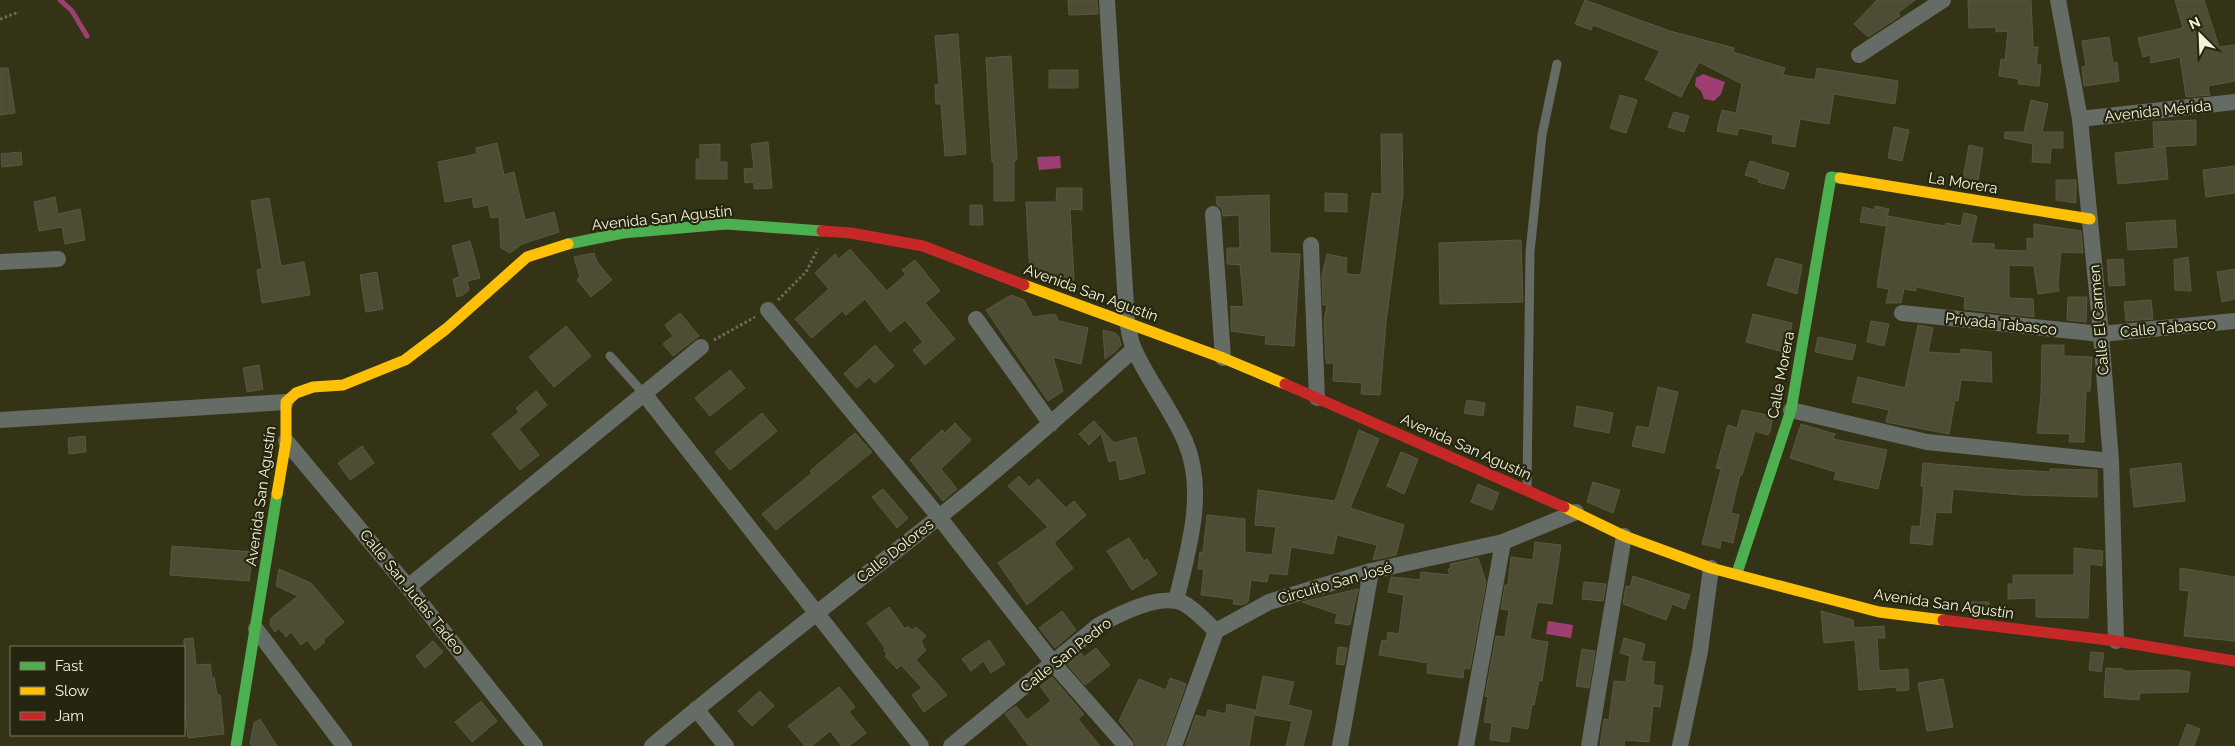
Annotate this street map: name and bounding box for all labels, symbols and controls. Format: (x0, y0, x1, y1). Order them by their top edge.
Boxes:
north arrow (2175, 10, 2225, 60)
text: N (2187, 14, 2203, 33)
street label: Avenida Mérida (2104, 96, 2212, 126)
street label: La Morera (1927, 169, 1999, 197)
street label: Avenida San Agustín (591, 202, 733, 234)
street label: Avenida San Agustín (1022, 260, 1160, 326)
street label: Calle El Carmen (2085, 264, 2113, 376)
street label: Privada Tabasco (1944, 309, 2058, 339)
street label: Calle Tabasco (2119, 315, 2217, 341)
street label: Calle Morera (1764, 330, 1798, 420)
street label: Avenida San Agustín (1398, 410, 1534, 484)
street label: Avenida San Agustín (242, 425, 280, 567)
street label: Calle Dolores (853, 515, 937, 587)
street label: Calle San Judas Tadeo (356, 526, 468, 658)
street label: Circuito San José (1276, 558, 1394, 608)
street label: Avenida San Agustín (1873, 585, 2015, 623)
street label: Calle San Pedro (1017, 614, 1115, 696)
legend (10, 646, 185, 736)
text: Fast (55, 657, 83, 675)
text: Slow (55, 682, 89, 700)
text: Jam (55, 707, 84, 725)

